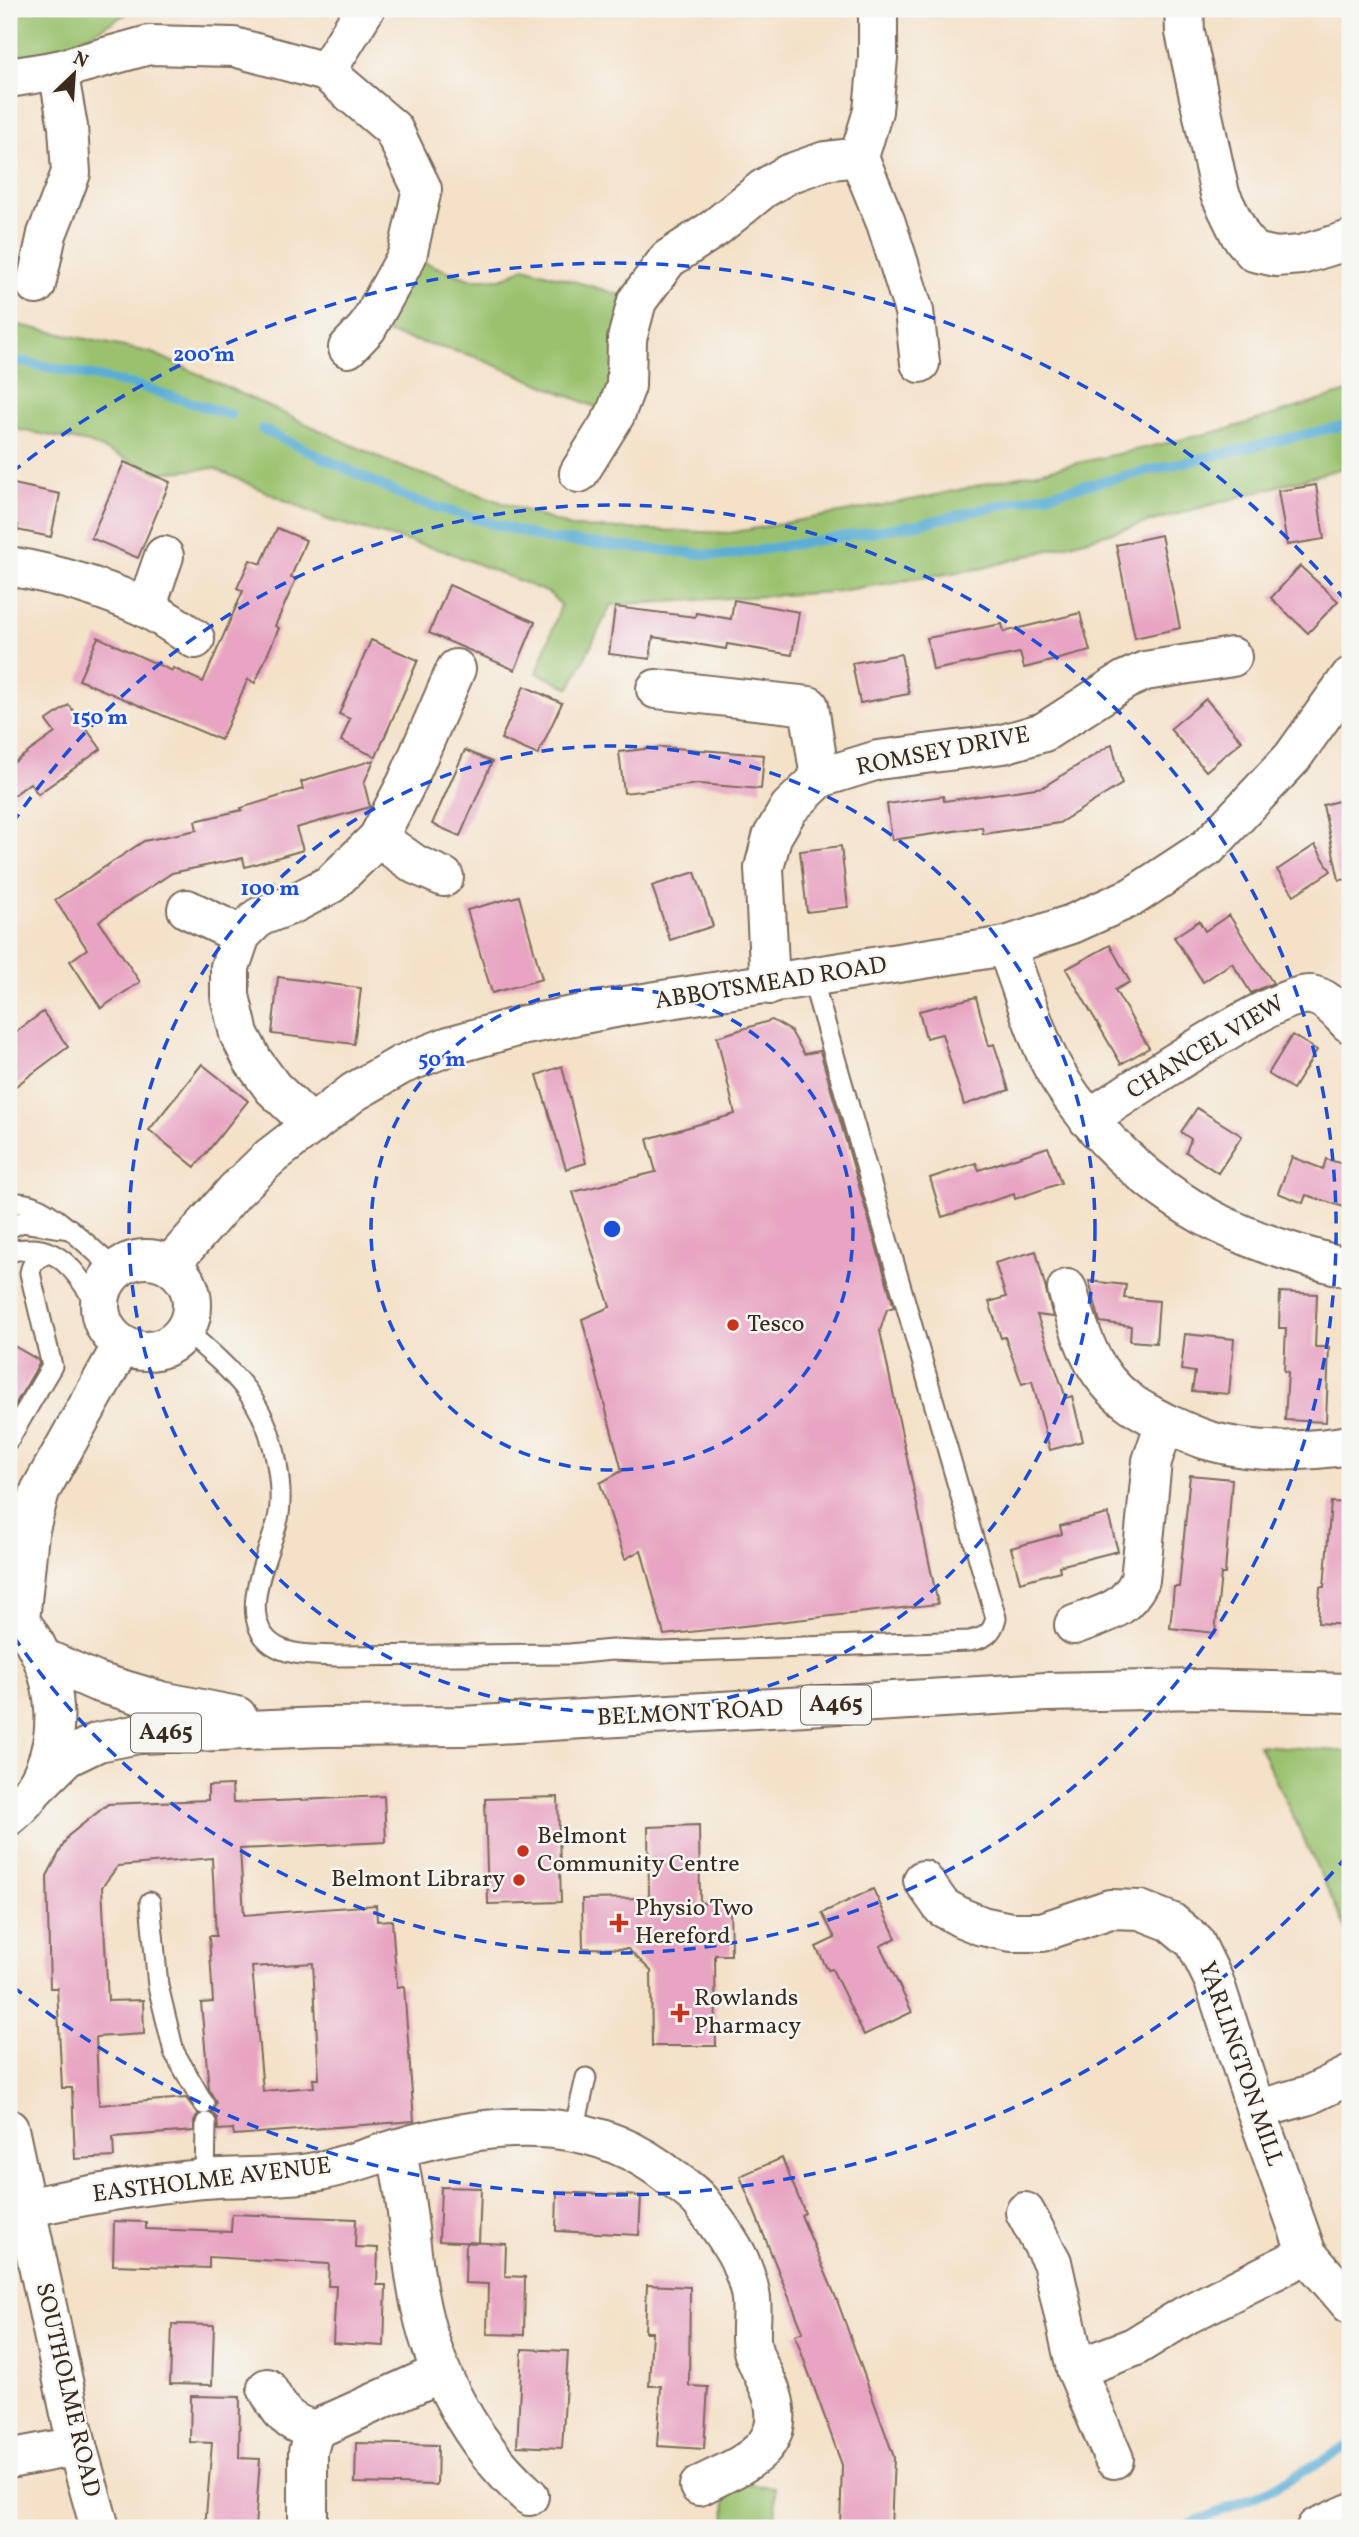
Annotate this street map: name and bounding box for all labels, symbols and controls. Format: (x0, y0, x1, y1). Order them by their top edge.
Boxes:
north arrow (38, 38, 108, 108)
text: N (69, 46, 92, 75)
text: 200 m (173, 341, 235, 370)
text: 150 m (72, 704, 128, 733)
street label: ROMSEY DRIVE (853, 719, 1033, 785)
text: 100 m (240, 875, 300, 904)
street label: ABBOTSMEAD ROAD (653, 949, 889, 1019)
street label: CHANCEL VIEW (1121, 987, 1291, 1109)
text: 50 m (418, 1046, 466, 1075)
centre of rings (600, 1217, 624, 1241)
place label: Tesco (747, 1308, 805, 1342)
marker: Tesco (725, 1317, 741, 1333)
road number: A465 (801, 1686, 871, 1724)
street label: BELMONT ROAD (596, 1692, 784, 1736)
road number: A465 (131, 1714, 201, 1752)
place label: Belmont Community Centre (537, 1820, 740, 1882)
marker: Belmont Community Centre (515, 1843, 531, 1859)
place label: Belmont Library (331, 1863, 505, 1897)
marker: Belmont Library (511, 1872, 527, 1888)
place label: Physio Two Hereford (635, 1892, 754, 1954)
marker: Physio Two Hereford (609, 1913, 629, 1933)
street label: YARLINGTON MILL (1189, 1957, 1291, 2171)
place label: Rowlands Pharmacy (694, 1982, 801, 2044)
marker: Rowlands Pharmacy (672, 2005, 688, 2021)
street label: EASTHOLME AVENUE (91, 2150, 333, 2212)
street label: SOUTHOLME ROAD (26, 2280, 108, 2500)

